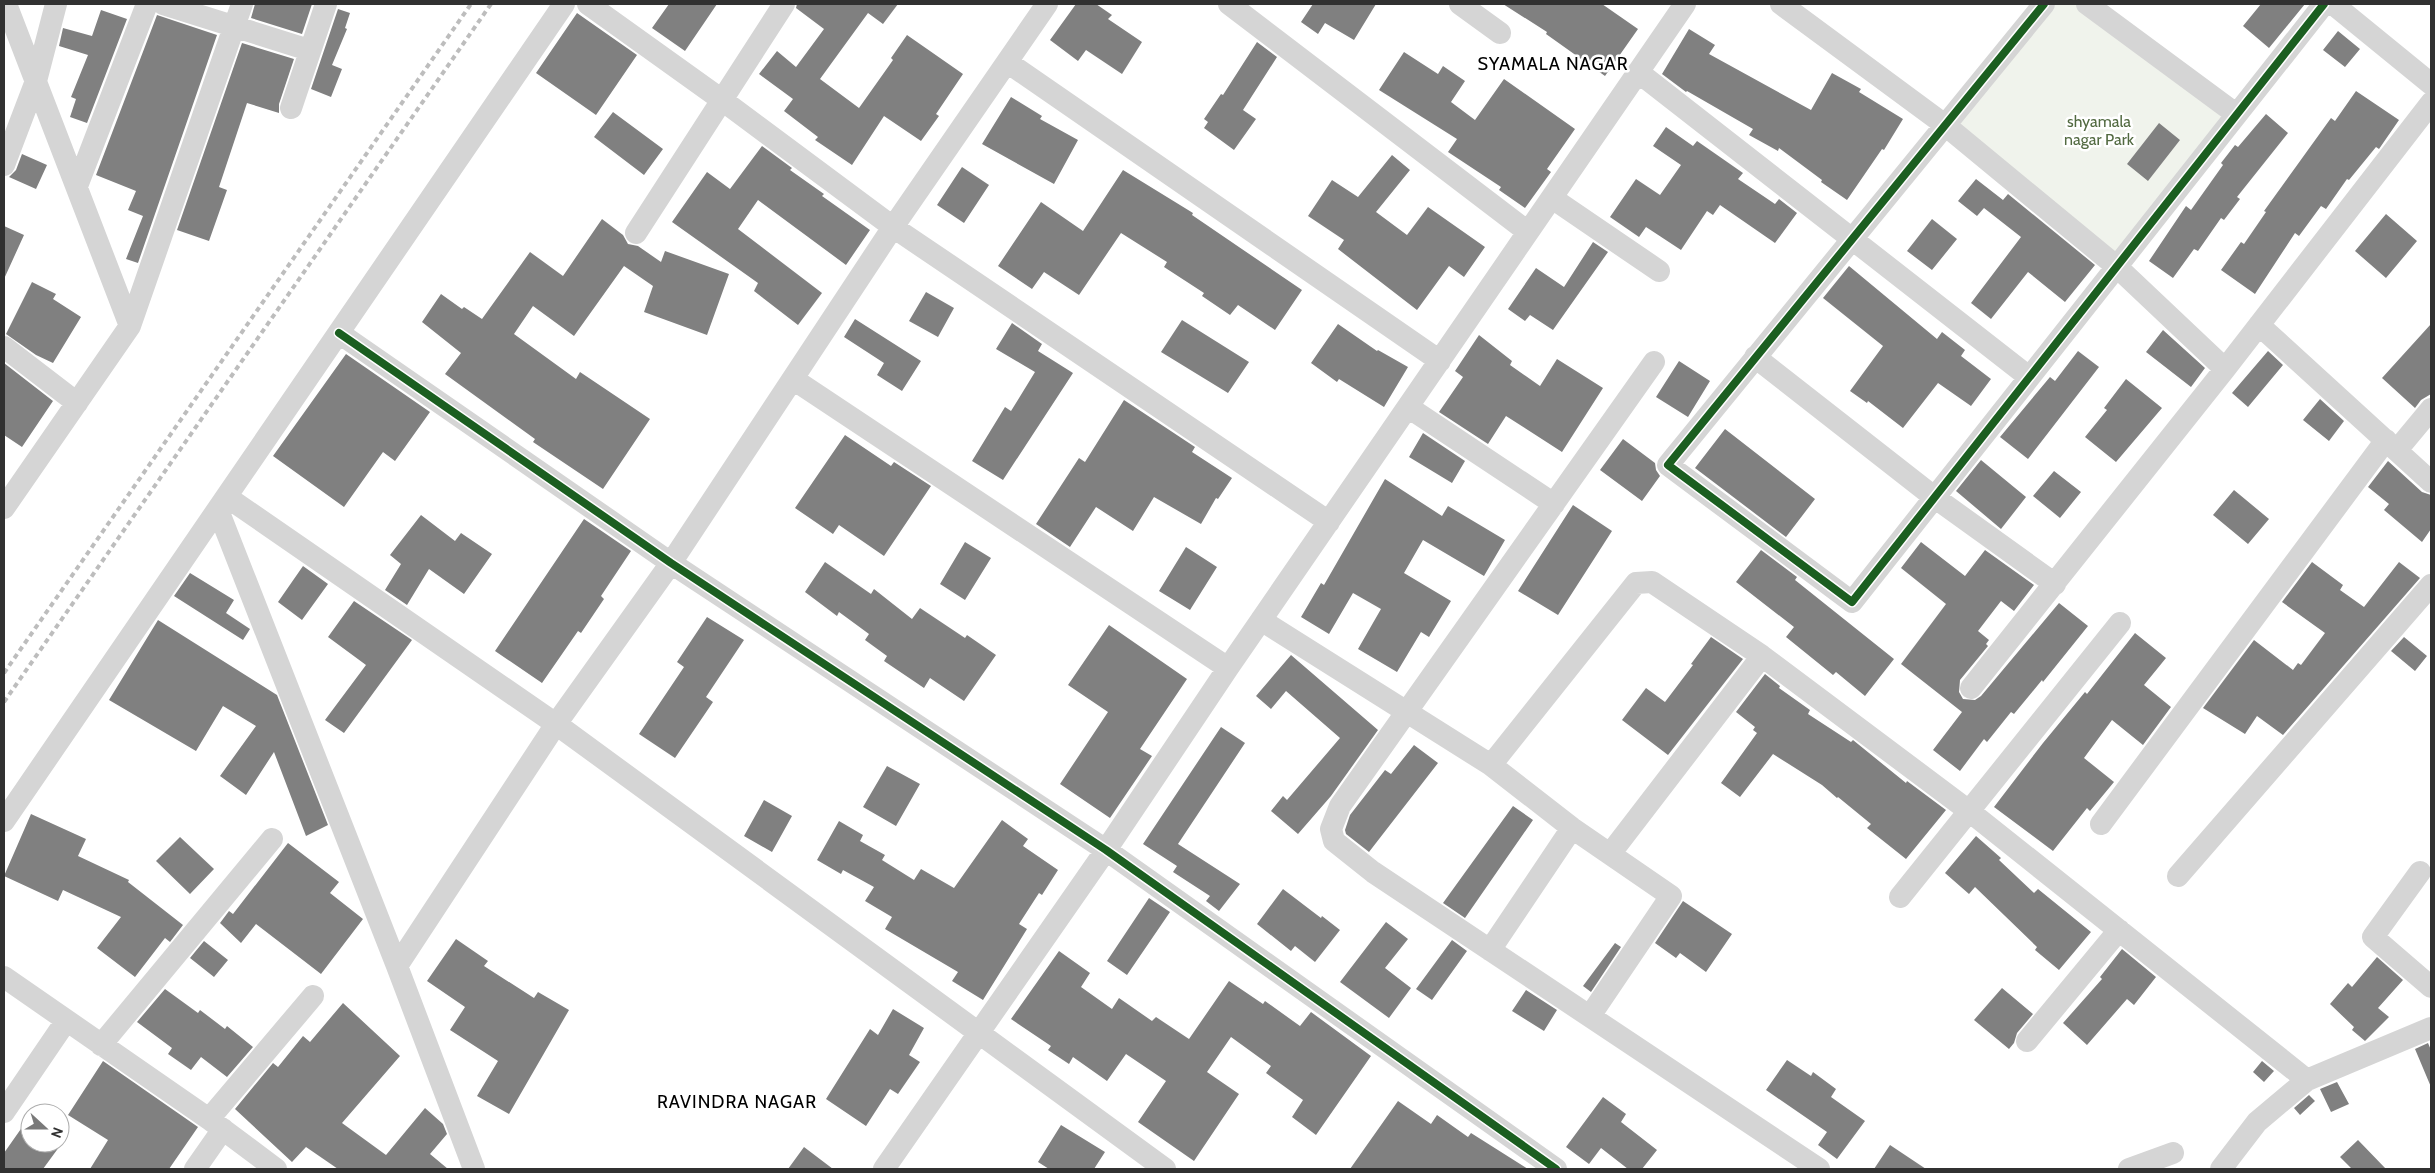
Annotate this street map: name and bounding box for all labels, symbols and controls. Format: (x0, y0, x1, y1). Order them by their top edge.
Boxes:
district label: SYAMALA NAGAR (1477, 53, 1629, 75)
park label: shyamala nagar Park (2064, 112, 2135, 149)
district label: RAVINDRA NAGAR (657, 1091, 817, 1113)
north arrow (20, 1103, 70, 1153)
text: N (47, 1125, 67, 1141)

